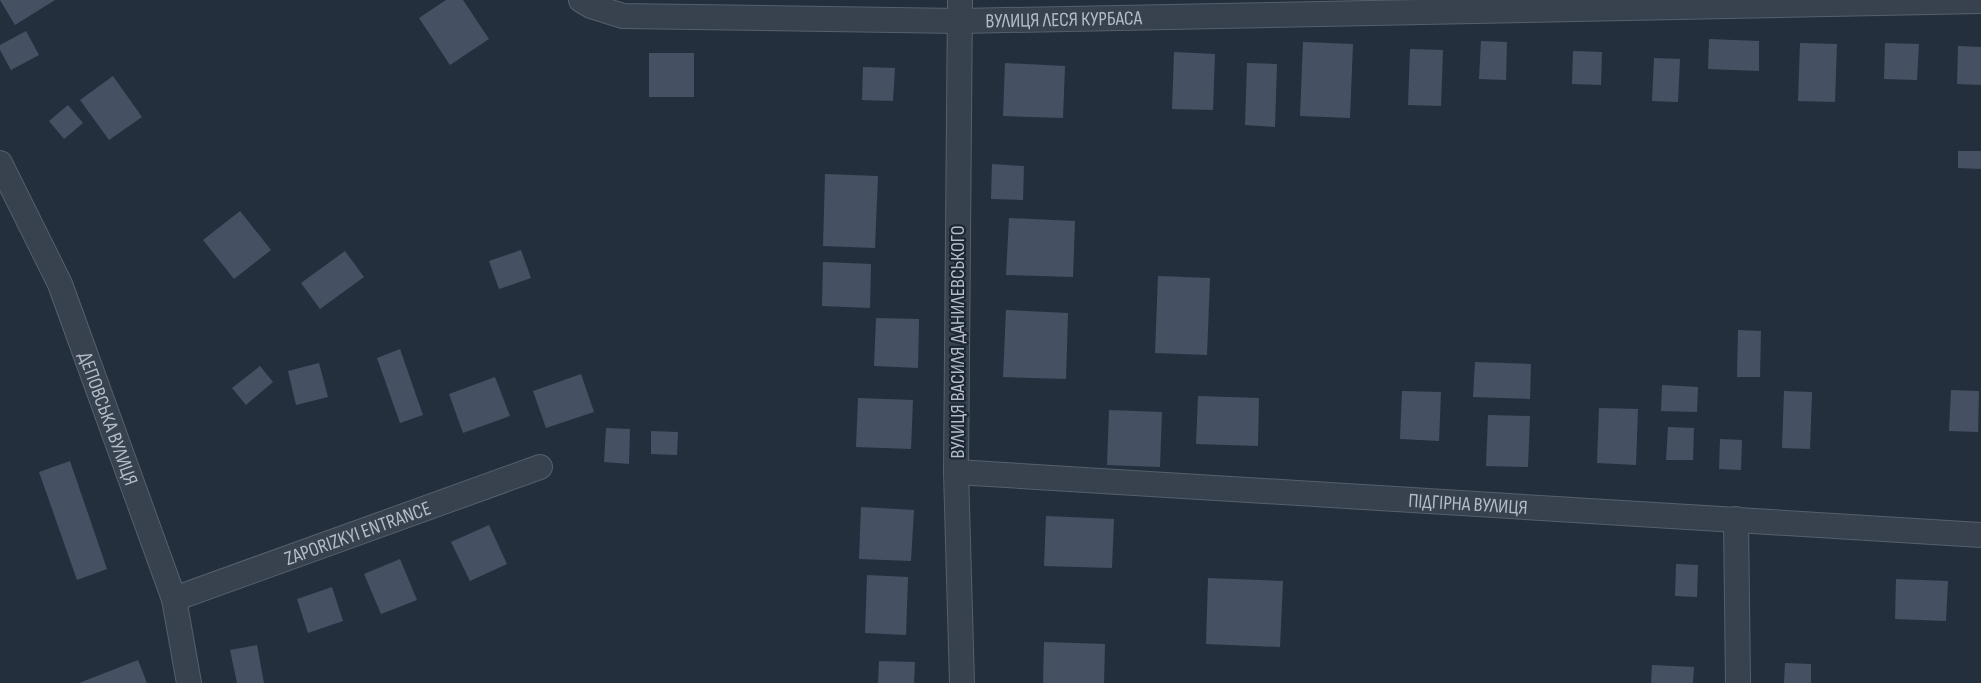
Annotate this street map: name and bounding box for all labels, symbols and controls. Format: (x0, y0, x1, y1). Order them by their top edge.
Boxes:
street label: ВУЛИЦЯ ЛЕСЯ КУРБАСА (985, 6, 1143, 34)
street label: ВУЛИЦЯ ВАСИЛЯ ДАНИЛЕВСЬКОГО (946, 225, 970, 459)
street label: ДЕПОВСЬКА ВУЛИЦЯ (73, 349, 143, 489)
street label: ПІДГІРНА ВУЛИЦЯ (1408, 489, 1528, 520)
street label: ZAPORIZKYI ENTRANCE (281, 496, 434, 571)

